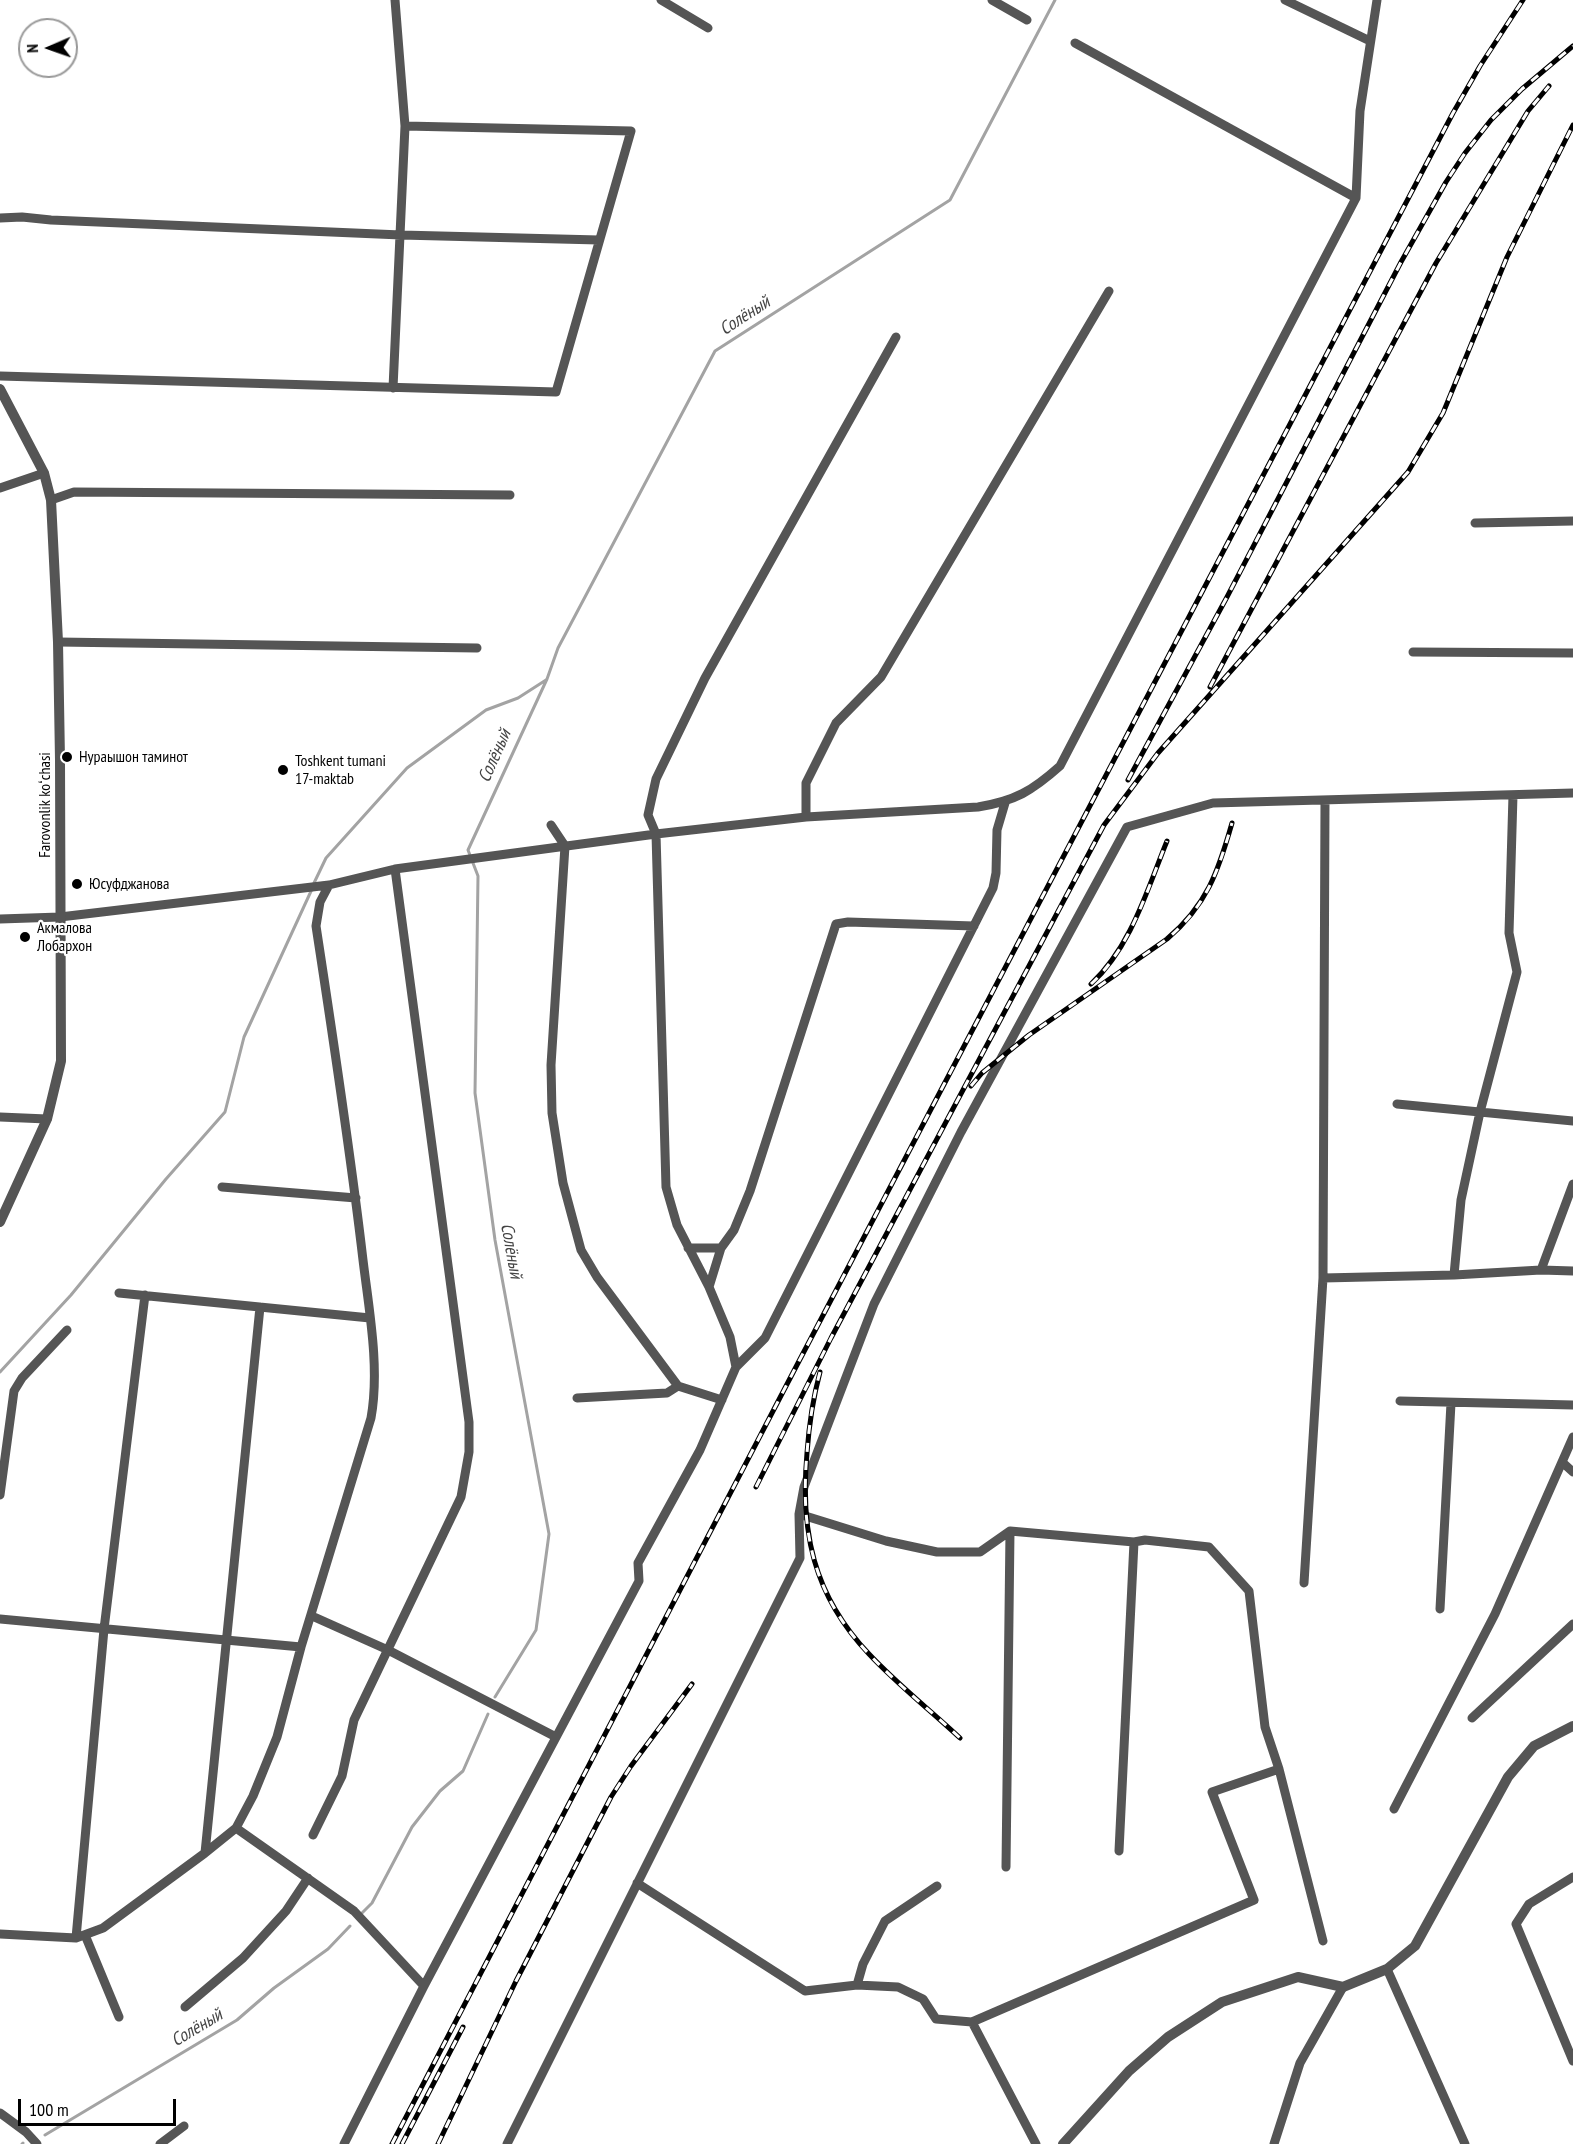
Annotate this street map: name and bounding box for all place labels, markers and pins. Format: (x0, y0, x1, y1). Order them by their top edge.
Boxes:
place label: Нураышон таминот (79, 747, 188, 767)
marker: Нураышон таминот (60, 750, 74, 764)
place label: Toshkent tumani 17-maktab (295, 751, 386, 789)
marker: Toshkent tumani 17-maktab (276, 763, 290, 777)
place label: Юсуфджанова (89, 874, 169, 894)
marker: Юсуфджанова (70, 877, 84, 891)
place label: Акмалова Лобархон (37, 918, 92, 956)
marker: Акмалова Лобархон (18, 930, 32, 944)

